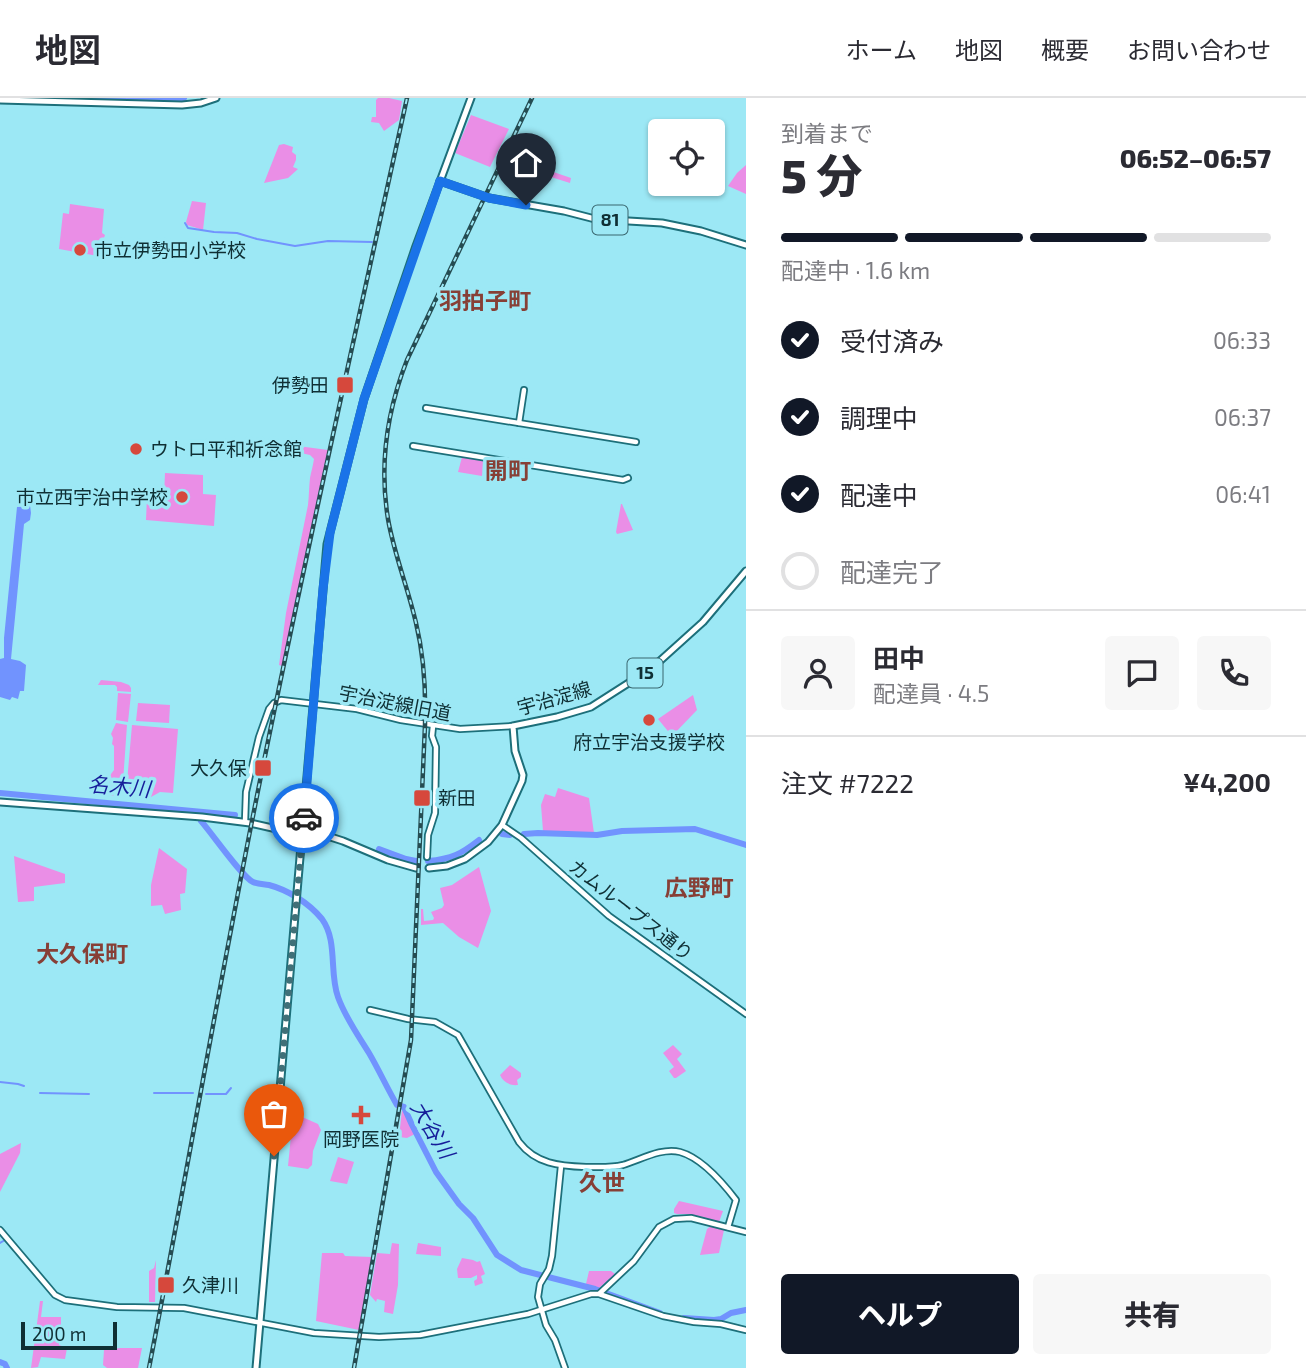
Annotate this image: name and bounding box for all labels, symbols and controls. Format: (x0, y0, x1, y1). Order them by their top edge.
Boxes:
text: 地図 (35, 29, 101, 69)
text: ホーム (846, 35, 917, 64)
text: 地図 (955, 35, 1003, 64)
text: 概要 (1041, 35, 1089, 64)
text: お問い合わせ (1127, 35, 1271, 64)
map controls (648, 119, 725, 196)
button: locate (648, 119, 725, 196)
text: 到着まで (781, 119, 873, 147)
pin (496, 133, 556, 205)
text: 06:52–06:57 (1120, 142, 1271, 173)
icon: home (507, 144, 545, 182)
text: 5 分 (781, 147, 863, 202)
road number: 81 (592, 205, 628, 234)
place label: 市立伊勢田小学校 (94, 238, 246, 261)
marker: 市立伊勢田小学校 (72, 242, 88, 258)
text: 配達中 · 1.6 km (781, 256, 930, 284)
district label: 羽拍子町 (439, 286, 531, 314)
icon: check (781, 321, 819, 359)
text: 受付済み (840, 325, 944, 356)
text: 06:33 (1213, 326, 1271, 354)
place label: 伊勢田 (272, 373, 329, 396)
marker: 伊勢田 (335, 375, 355, 395)
icon: check (781, 398, 819, 436)
text: 調理中 (840, 402, 918, 433)
text: 06:37 (1214, 403, 1271, 431)
place label: ウトロ平和祈念館 (150, 437, 302, 460)
marker: ウトロ平和祈念館 (128, 441, 144, 457)
district label: 開町 (485, 456, 531, 484)
icon: check (781, 475, 819, 513)
text: 配達中 (840, 479, 918, 510)
text: 06:41 (1215, 480, 1271, 508)
place label: 市立西宇治中学校 (16, 485, 168, 508)
marker: 市立西宇治中学校 (174, 489, 190, 505)
text: 配達完了 (840, 556, 944, 587)
button: person (781, 636, 855, 710)
button: chat (1105, 636, 1179, 710)
button: phone (1197, 636, 1271, 710)
text: 田中 (873, 642, 925, 673)
road number: 15 (628, 658, 662, 688)
street label: 宇治淀線 (514, 676, 594, 719)
text: 配達員 · 4.5 (873, 679, 989, 707)
street label: 宇治淀線旧道 (337, 680, 453, 725)
marker: 府立宇治支援学校 (641, 712, 657, 728)
place label: 府立宇治支援学校 (573, 730, 725, 753)
place label: 大久保 (190, 756, 247, 779)
marker: 大久保 (253, 758, 273, 778)
text: ¥4,200 (1183, 766, 1271, 797)
text: 注文 #7222 (781, 767, 914, 798)
water label: 名木川 (87, 770, 154, 801)
courier (269, 783, 339, 853)
place label: 新田 (438, 786, 476, 809)
marker: 新田 (412, 788, 432, 808)
icon: car (285, 799, 323, 837)
street label: カムループス通り (565, 854, 698, 965)
district label: 広野町 (665, 873, 734, 901)
district label: 大久保町 (36, 939, 128, 967)
pin (244, 1084, 304, 1156)
icon: bag (255, 1095, 293, 1133)
water label: 大谷川 (406, 1096, 461, 1164)
marker: 岡野医院 (351, 1105, 371, 1125)
place label: 岡野医院 (323, 1127, 399, 1150)
district label: 久世 (579, 1168, 625, 1196)
place label: 久津川 (182, 1273, 239, 1296)
button: ヘルプ (781, 1274, 1019, 1354)
button: 共有 (1033, 1274, 1271, 1354)
marker: 久津川 (156, 1275, 176, 1295)
scale bar (21, 1319, 117, 1351)
text: 200 m (32, 1322, 86, 1345)

